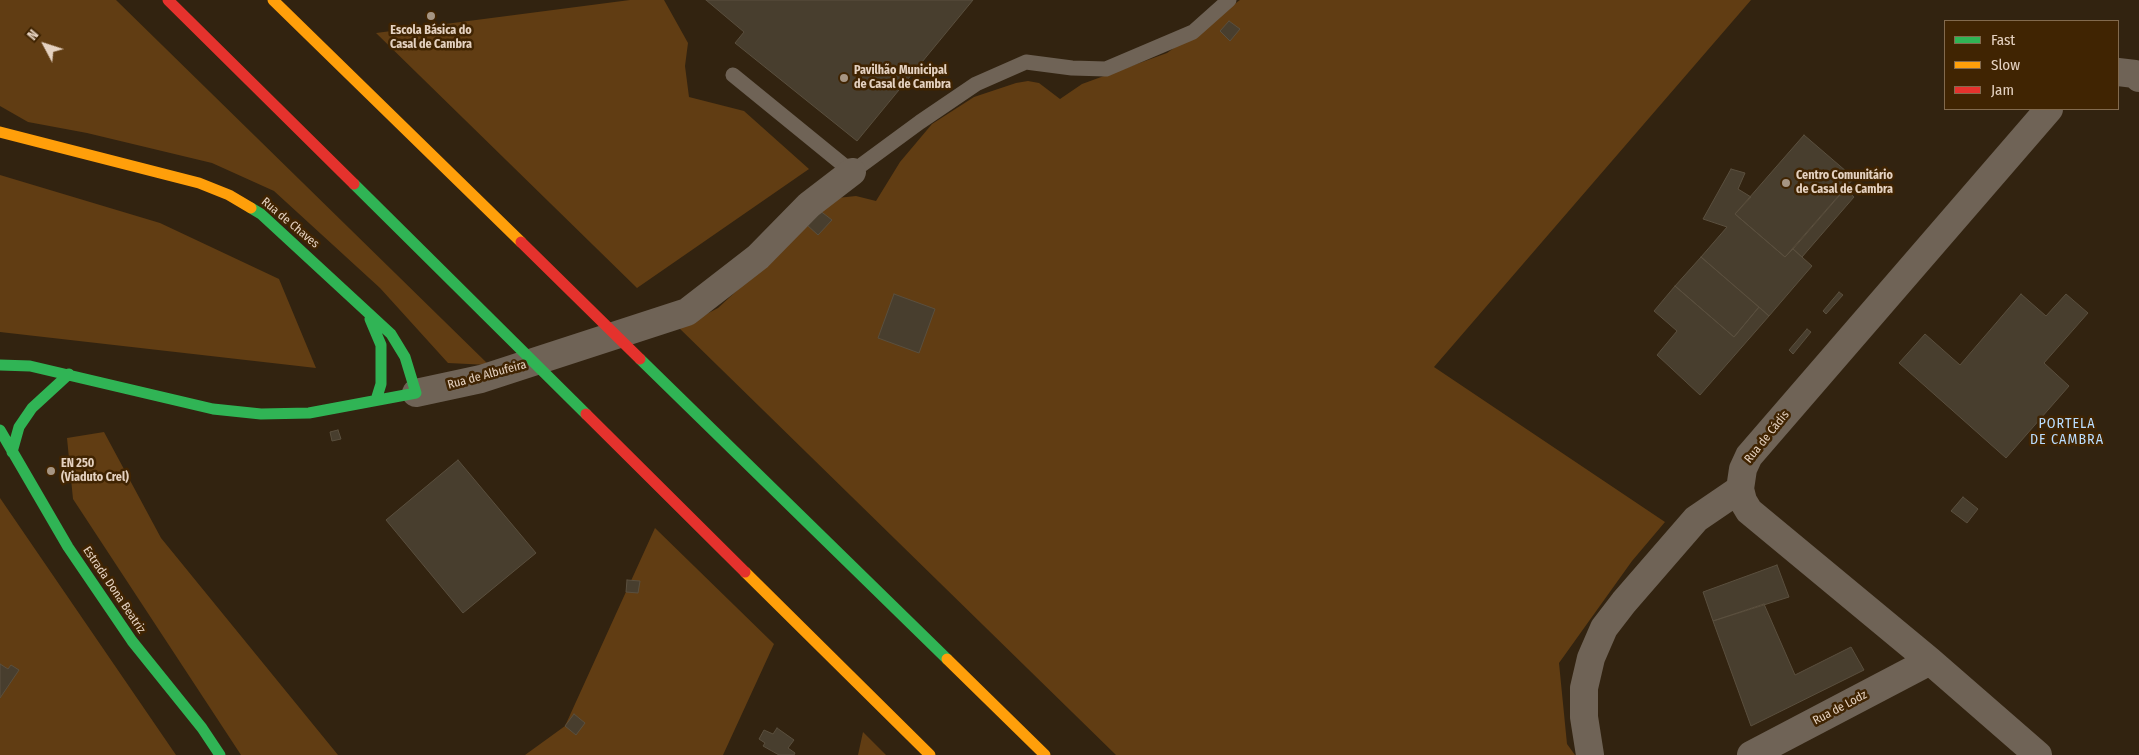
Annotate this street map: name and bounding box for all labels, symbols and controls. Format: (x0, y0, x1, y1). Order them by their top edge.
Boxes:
marker: Escola Básica do Casal de Cambra (425, 10, 437, 22)
north arrow (20, 20, 70, 70)
legend (1944, 20, 2119, 110)
place label: Escola Básica do Casal de Cambra (390, 24, 472, 52)
text: N (24, 26, 42, 44)
text: Fast (1991, 31, 2015, 49)
text: Slow (1991, 56, 2020, 74)
place label: Pavilhão Municipal de Casal de Cambra (854, 64, 951, 92)
marker: Pavilhão Municipal de Casal de Cambra (838, 72, 850, 84)
text: Jam (1991, 81, 2014, 99)
place label: Centro Comunitário de Casal de Cambra (1796, 169, 1893, 197)
marker: Centro Comunitário de Casal de Cambra (1780, 177, 1792, 189)
street label: Rua de Chaves (258, 195, 322, 251)
street label: Rua de Albufeira (446, 358, 528, 392)
street label: Rua de Cádis (1742, 408, 1792, 466)
district label: PORTELA DE CAMBRA (2029, 416, 2105, 448)
place label: EN 250 (Viaduto Crel) (61, 457, 129, 485)
marker: EN 250 (Viaduto Crel) (45, 465, 57, 477)
street label: Estrada Dona Beatriz (80, 544, 148, 636)
street label: Rua de Lodz (1810, 688, 1870, 728)

